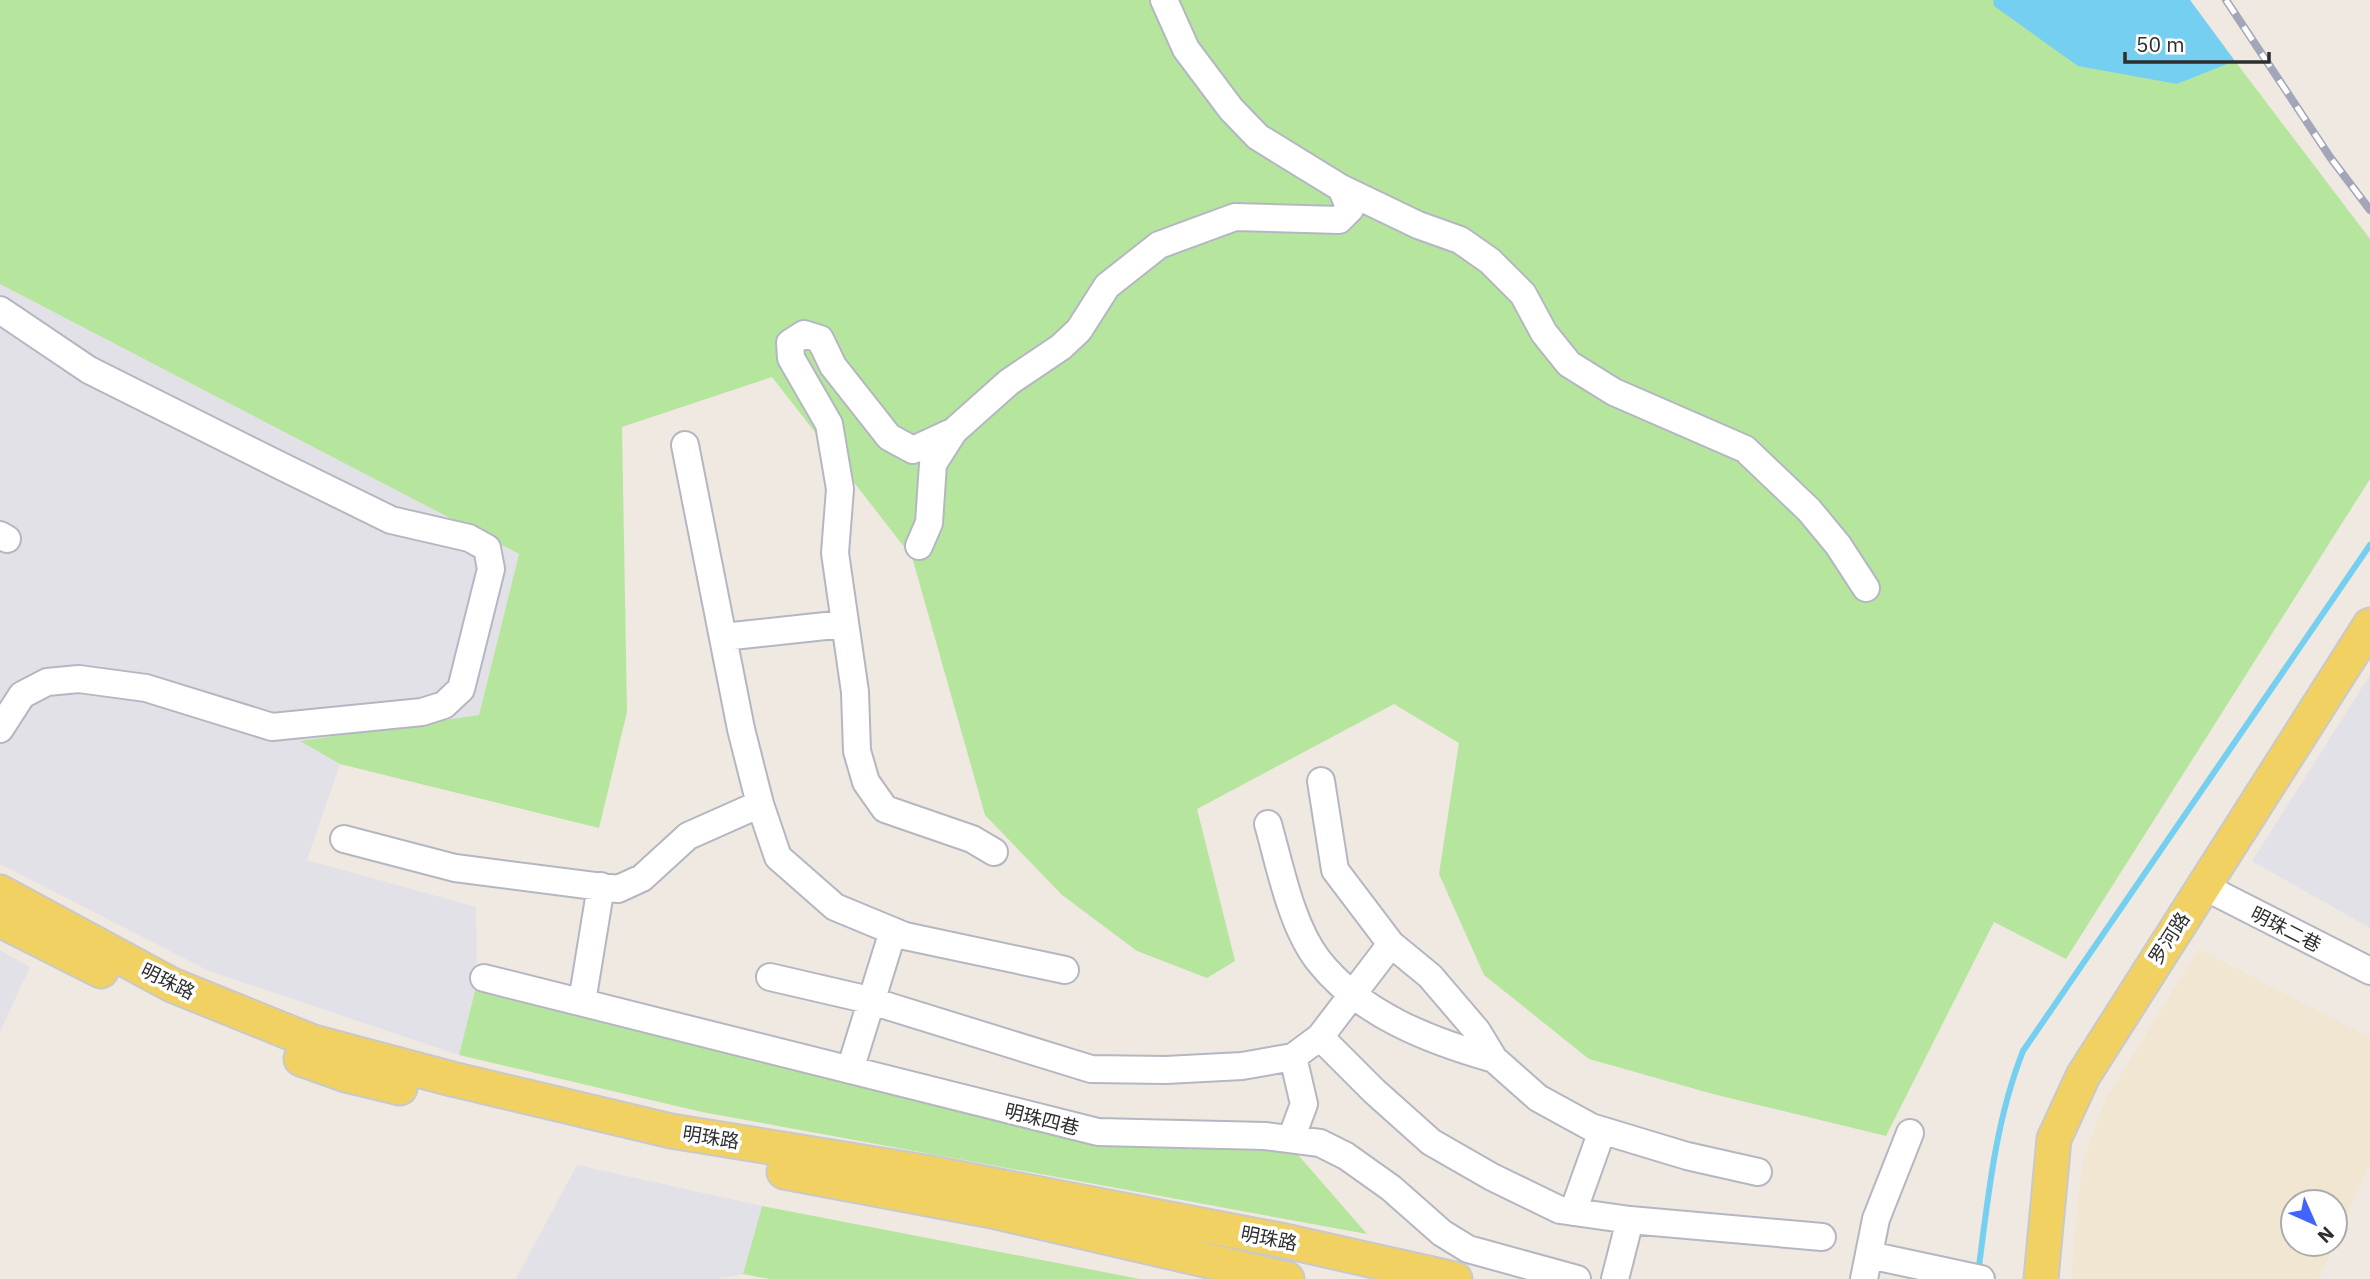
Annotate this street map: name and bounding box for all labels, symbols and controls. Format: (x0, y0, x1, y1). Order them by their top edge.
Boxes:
scale bar (2125, 21, 2268, 65)
text: 50 m (2136, 30, 2185, 58)
street label: 明珠二巷 (2247, 901, 2325, 957)
street label: 罗河路 (2143, 908, 2195, 968)
street label: 明珠路 (137, 958, 199, 1004)
street label: 明珠四巷 (1002, 1098, 1082, 1140)
street label: 明珠路 (681, 1121, 741, 1153)
north arrow (2279, 1188, 2349, 1258)
street label: 明珠路 (1239, 1221, 1299, 1255)
text: N (2313, 1222, 2339, 1248)

